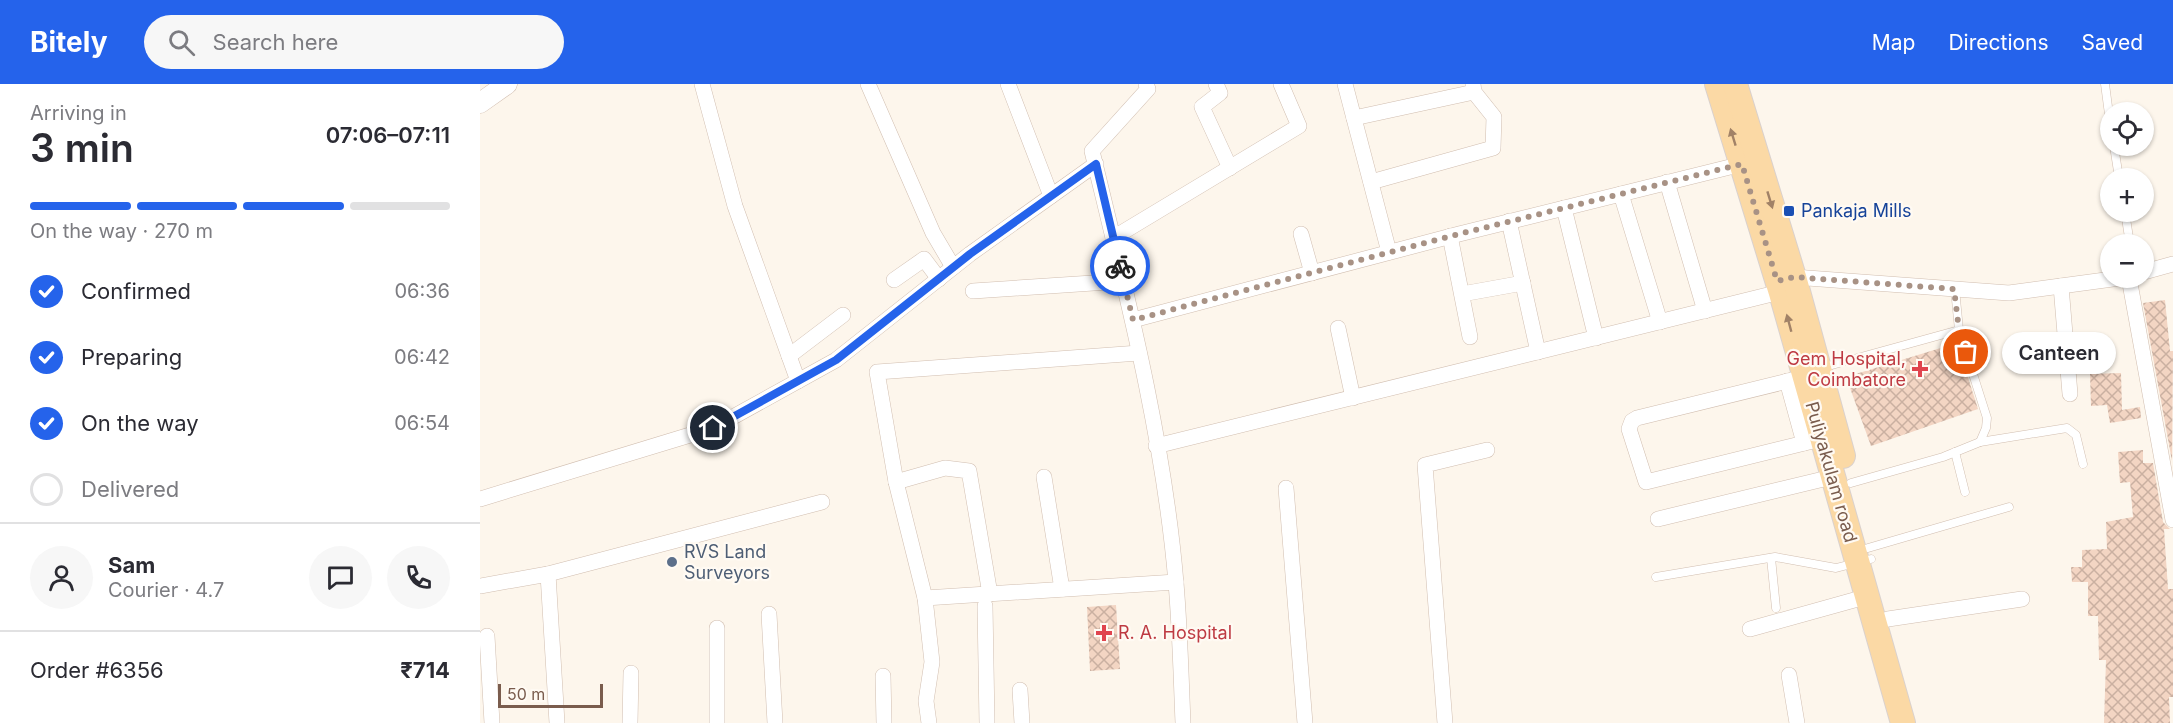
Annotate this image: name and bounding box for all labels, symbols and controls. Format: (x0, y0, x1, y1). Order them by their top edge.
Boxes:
search box (144, 15, 564, 69)
text: Bitely (30, 25, 108, 59)
icon: search (165, 26, 198, 59)
text: Search here (213, 29, 338, 55)
text: Map (1872, 30, 1915, 55)
text: Directions (1948, 30, 2049, 55)
text: Saved (2082, 30, 2143, 55)
text: Arriving in (30, 101, 127, 125)
map controls (2100, 102, 2154, 288)
button: locate (2100, 102, 2154, 156)
text: 07:06–07:11 (326, 122, 450, 148)
text: 3 min (30, 124, 134, 171)
one-way arrow (1728, 128, 1737, 146)
button: + (2100, 168, 2154, 222)
one-way arrow (1766, 191, 1775, 209)
place label: Pankaja Mills (1801, 200, 1912, 221)
marker: Pankaja Mills (1782, 204, 1796, 218)
text: On the way · 270 m (30, 219, 213, 243)
button: − (2100, 234, 2154, 288)
courier (1090, 236, 1150, 296)
icon: bike (1104, 250, 1137, 283)
icon: check (30, 275, 63, 308)
text: Confirmed (81, 278, 191, 304)
text: 06:36 (394, 279, 450, 303)
one-way arrow (1784, 314, 1793, 332)
pin (1940, 326, 1991, 377)
callout: Canteen (2002, 331, 2116, 373)
icon: bag (1949, 335, 1982, 368)
icon: check (30, 341, 63, 374)
text: Canteen (2018, 341, 2100, 365)
text: Preparing (81, 344, 182, 370)
text: 06:42 (394, 345, 450, 369)
place label: Gem Hospital, Coimbatore (1787, 348, 1906, 390)
marker: Gem Hospital, Coimbatore (1911, 360, 1929, 378)
street label: Puliyakulam road (1801, 399, 1862, 545)
pin (687, 402, 738, 453)
icon: check (30, 407, 63, 440)
text: On the way (81, 410, 199, 436)
text: 06:54 (394, 411, 450, 435)
icon: home (696, 411, 729, 444)
text: Delivered (81, 476, 179, 502)
place label: RVS Land Surveyors (684, 541, 770, 583)
button: person (30, 546, 93, 609)
button: chat (309, 546, 372, 609)
button: phone (387, 546, 450, 609)
text: Sam (108, 552, 155, 578)
marker: RVS Land Surveyors (665, 555, 679, 569)
text: Courier · 4.7 (108, 578, 224, 602)
place label: R. A. Hospital (1118, 622, 1232, 643)
marker: R. A. Hospital (1095, 624, 1113, 642)
text: Order #6356 (30, 657, 164, 683)
text: ₹714 (400, 657, 450, 683)
scale bar (498, 681, 603, 708)
text: 50 m (507, 684, 545, 704)

